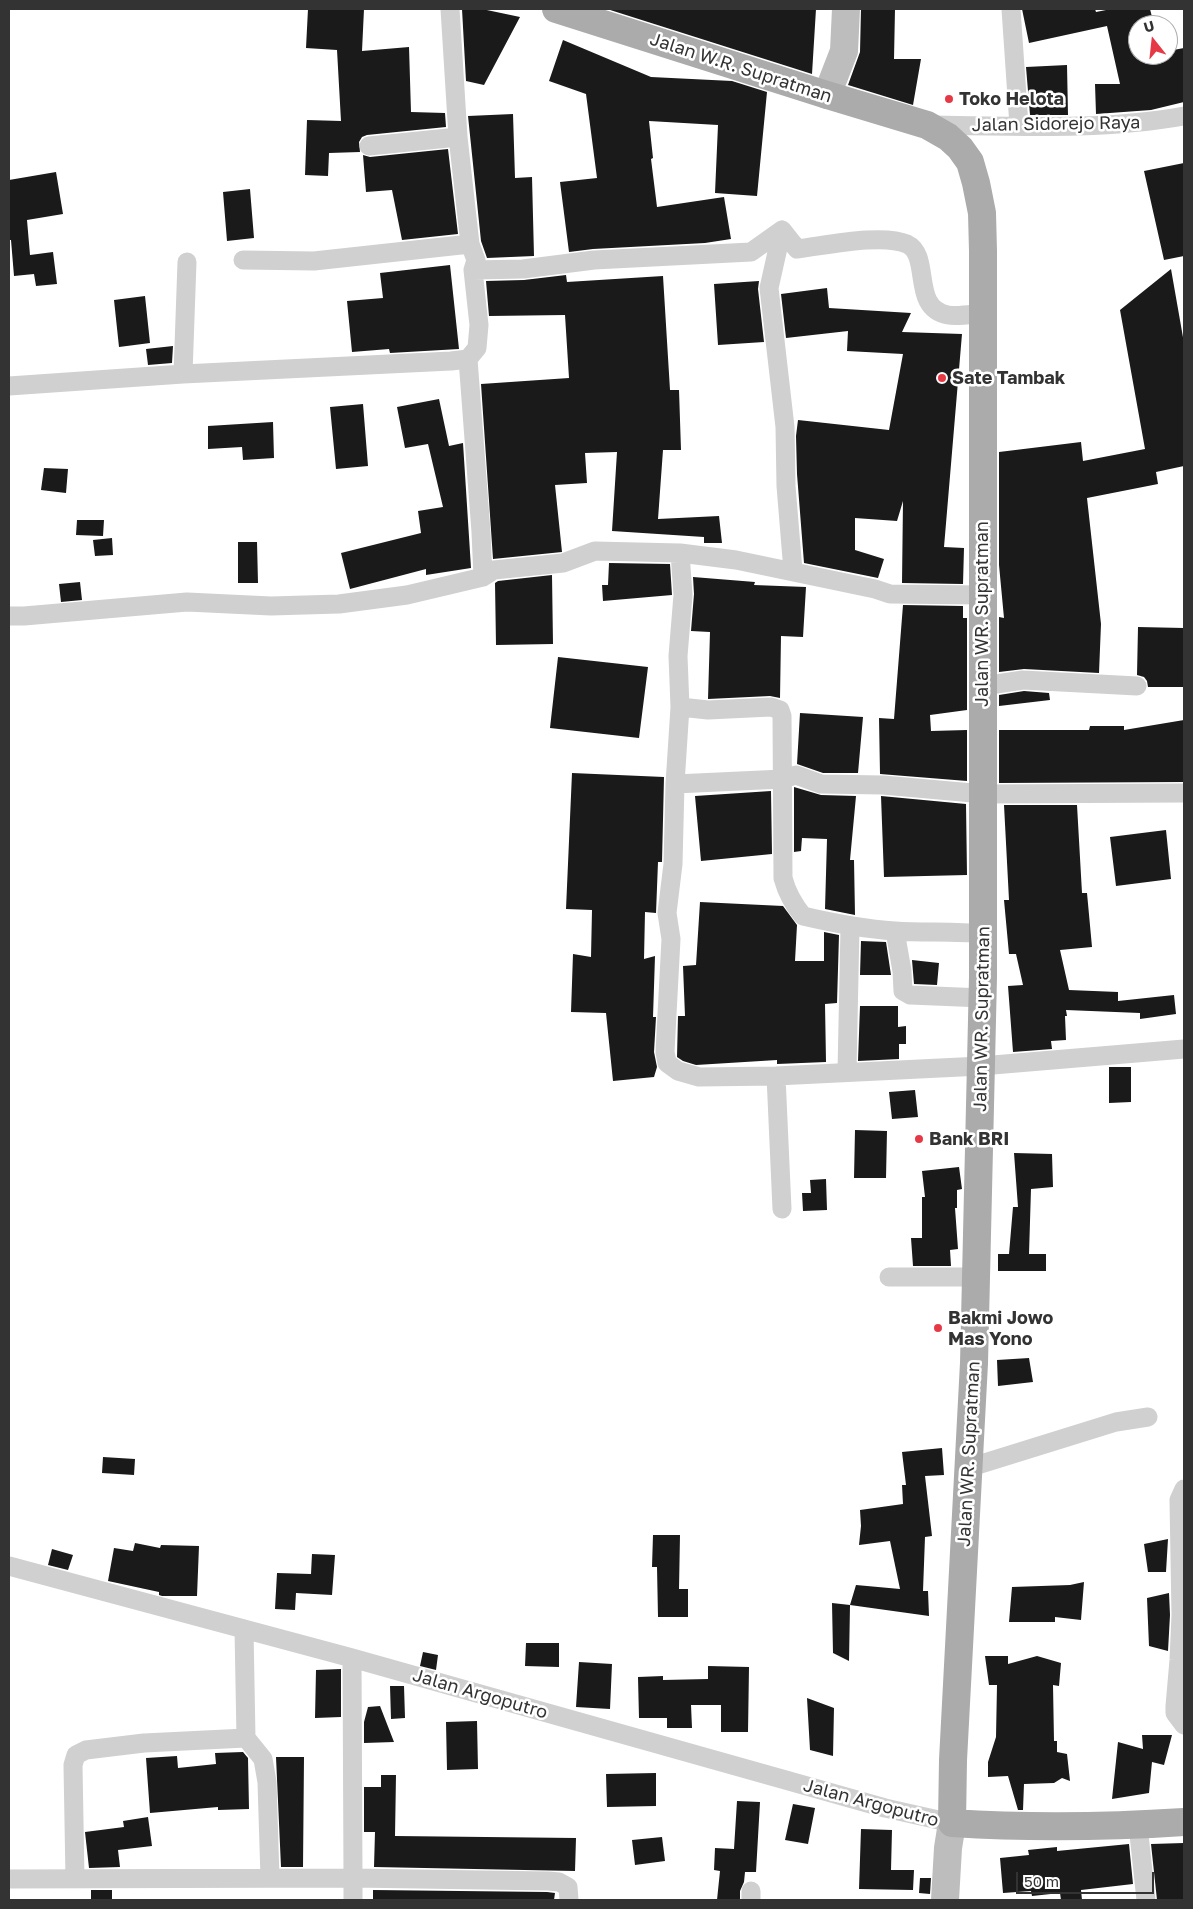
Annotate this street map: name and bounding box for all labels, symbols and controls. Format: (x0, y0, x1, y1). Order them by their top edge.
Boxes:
north arrow (1128, 15, 1178, 65)
text: U (1142, 16, 1156, 36)
street label: Jalan W.R. Supratman (647, 28, 835, 108)
place label: Toko Helota (959, 88, 1064, 110)
marker: Toko Helota (943, 93, 955, 105)
street label: Jalan Sidorejo Raya (971, 112, 1141, 136)
place label: Sate Tambak (952, 367, 1065, 389)
marker: Sate Tambak (936, 372, 948, 384)
street label: Jalan WR. Supratman (971, 521, 993, 707)
street label: Jalan WR. Supratman (970, 926, 994, 1112)
place label: Bank BRI (929, 1128, 1009, 1150)
marker: Bank BRI (913, 1133, 925, 1145)
place label: Bakmi Jowo Mas Yono (948, 1307, 1053, 1350)
marker: Bakmi Jowo Mas Yono (932, 1322, 944, 1334)
street label: Jalan WR. Supratman (953, 1361, 985, 1547)
street label: Jalan Argoputro (410, 1664, 550, 1724)
street label: Jalan Argoputro (801, 1775, 941, 1831)
scale bar (1018, 1862, 1156, 1894)
text: 50 m (1024, 1872, 1059, 1890)

